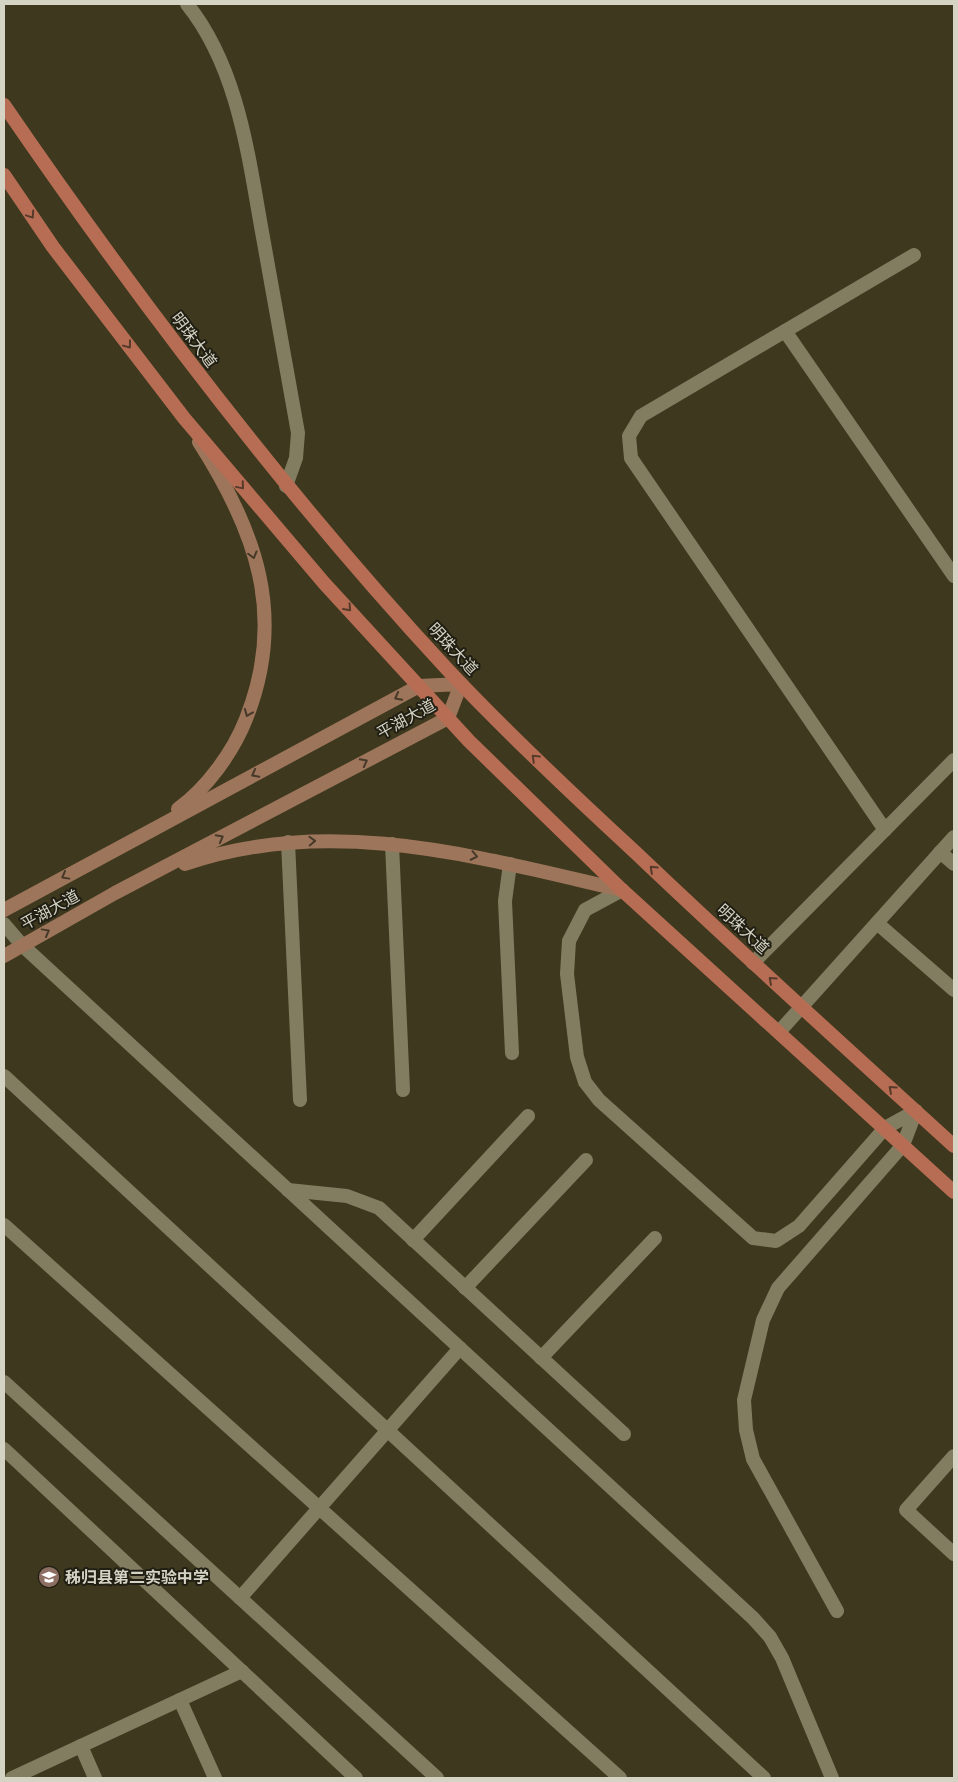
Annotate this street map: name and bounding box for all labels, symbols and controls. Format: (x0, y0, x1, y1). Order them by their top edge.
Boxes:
one-way arrow (25, 209, 34, 219)
street label: 明珠大道 (167, 309, 221, 371)
one-way arrow (123, 340, 132, 349)
one-way arrow (236, 480, 245, 489)
one-way arrow (248, 550, 258, 558)
one-way arrow (342, 603, 351, 612)
street label: 明珠大道 (424, 619, 482, 679)
one-way arrow (394, 691, 403, 701)
street label: 平湖大道 (373, 695, 439, 743)
one-way arrow (244, 709, 254, 717)
one-way arrow (532, 755, 541, 764)
one-way arrow (359, 758, 368, 768)
one-way arrow (251, 768, 260, 778)
one-way arrow (215, 834, 224, 844)
one-way arrow (309, 836, 317, 846)
one-way arrow (469, 850, 478, 861)
one-way arrow (650, 866, 659, 875)
one-way arrow (62, 870, 71, 880)
street label: 平湖大道 (17, 886, 83, 934)
street label: 明珠大道 (713, 900, 773, 958)
one-way arrow (41, 928, 50, 938)
one-way arrow (769, 977, 778, 986)
one-way arrow (889, 1086, 898, 1095)
school or university icon: 秭归县第二实验中学 (37, 1565, 61, 1589)
place label: 秭归县第二实验中学 (65, 1568, 209, 1587)

